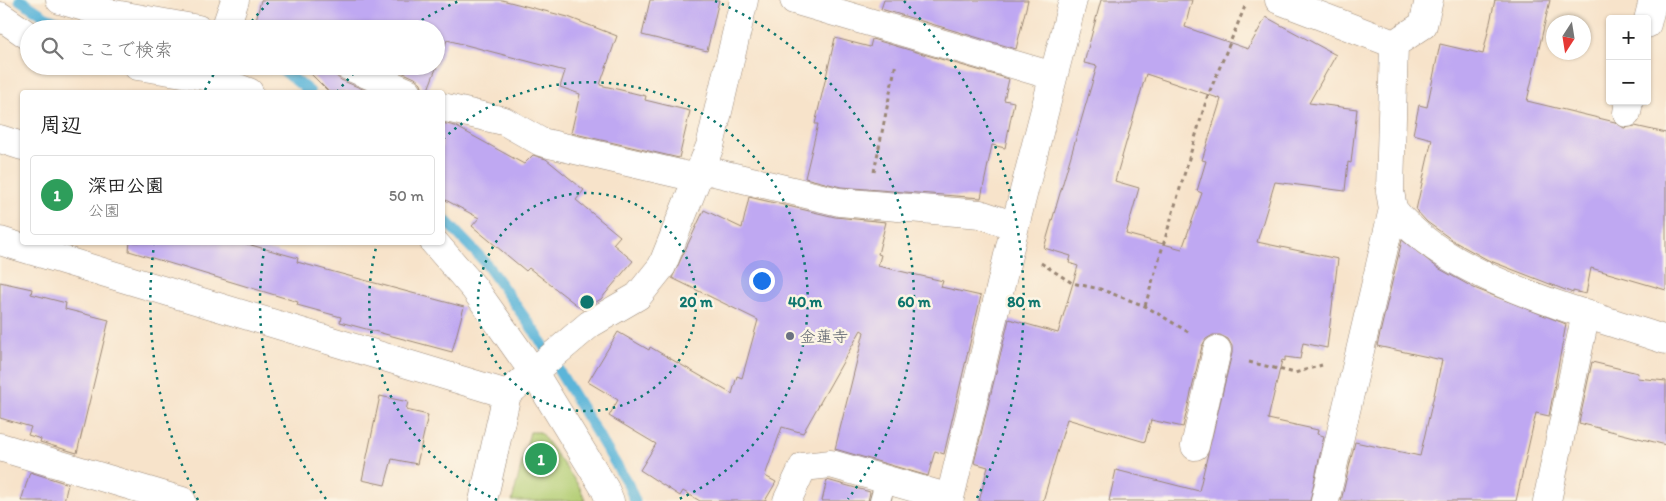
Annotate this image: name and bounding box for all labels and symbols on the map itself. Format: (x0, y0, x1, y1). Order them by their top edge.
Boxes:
north arrow (1546, 15, 1591, 60)
your location (749, 268, 775, 294)
centre of rings (578, 293, 596, 311)
text: 20 m (679, 293, 713, 311)
text: 40 m (788, 293, 823, 311)
text: 60 m (897, 293, 931, 311)
text: 80 m (1007, 293, 1041, 311)
place label: 金蓮寺 (800, 327, 848, 346)
marker: 金蓮寺 (784, 330, 796, 342)
pin: 1 (525, 440, 557, 478)

